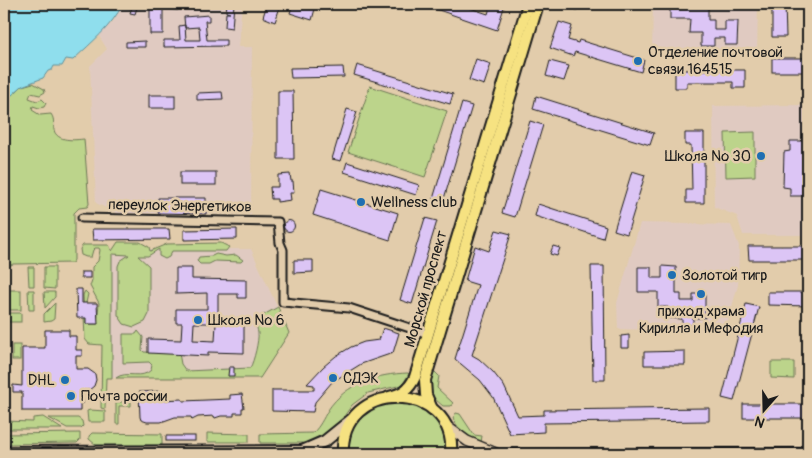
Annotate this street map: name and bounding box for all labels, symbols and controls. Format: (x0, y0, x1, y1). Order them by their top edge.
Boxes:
place label: Отделение почтовой связи 164515 (648, 43, 783, 79)
marker: Отделение почтовой связи 164515 (632, 55, 644, 67)
place label: Школа № 30 (665, 147, 751, 166)
marker: Школа № 30 (755, 150, 767, 162)
place label: Wellness club (371, 193, 457, 212)
street label: переулок Энергетиков (108, 195, 252, 217)
marker: Wellness club (355, 196, 367, 208)
street label: Морской проспект (400, 228, 452, 350)
place label: Золотой тигр (682, 266, 767, 285)
marker: Золотой тигр (666, 269, 678, 281)
marker: приход храма Кирилла и Мефодия (695, 288, 707, 300)
place label: приход храма Кирилла и Мефодия (639, 302, 763, 338)
place label: Школа № 6 (208, 311, 284, 330)
marker: Школа № 6 (192, 314, 204, 326)
place label: СДЭК (343, 369, 379, 388)
place label: DHL (28, 371, 55, 390)
marker: СДЭК (327, 372, 339, 384)
marker: DHL (59, 374, 71, 386)
north arrow (740, 386, 790, 436)
place label: Почта россии (81, 387, 167, 406)
marker: Почта россии (65, 390, 77, 402)
text: N (752, 412, 767, 431)

